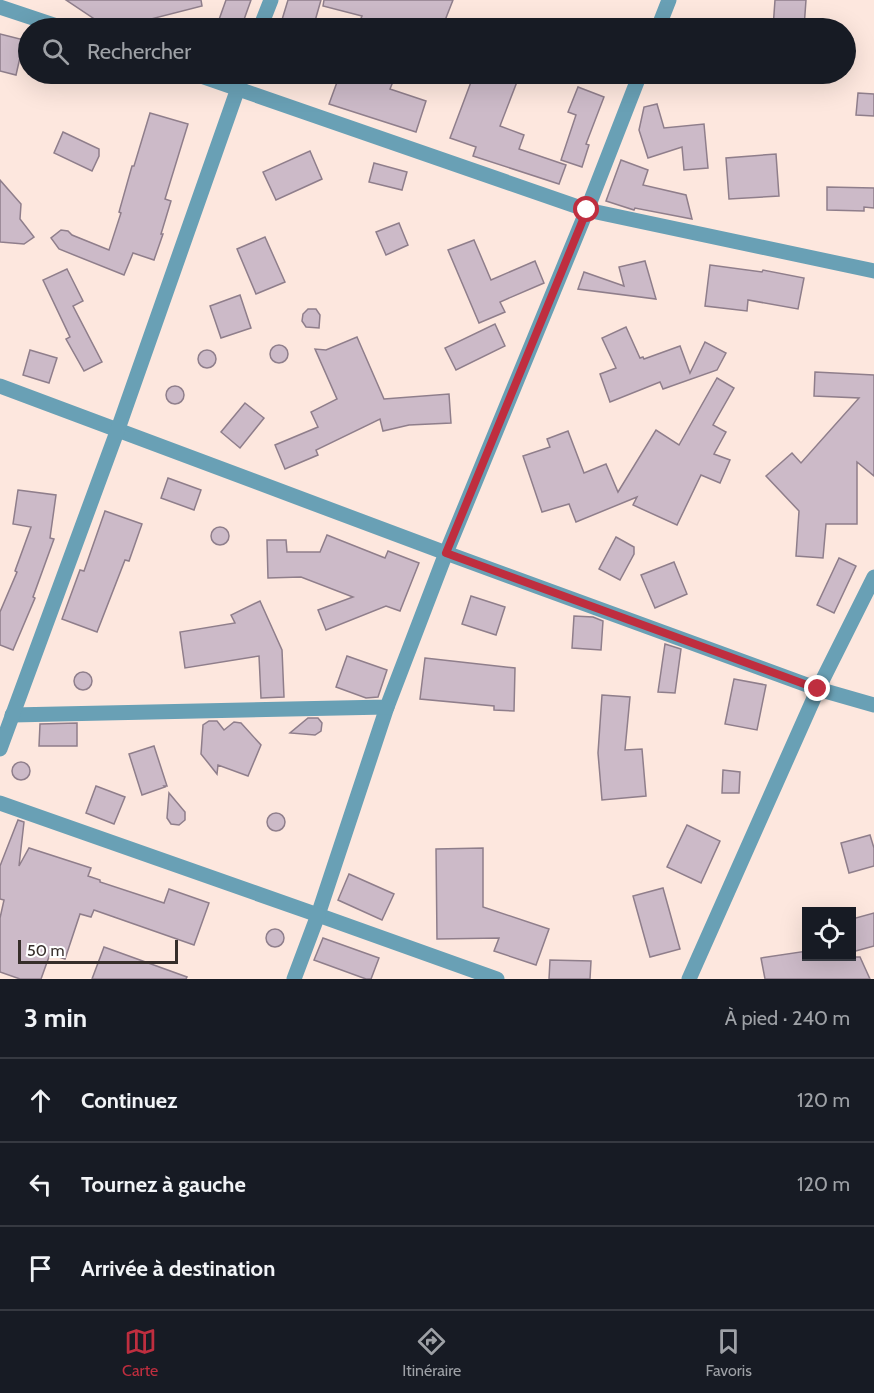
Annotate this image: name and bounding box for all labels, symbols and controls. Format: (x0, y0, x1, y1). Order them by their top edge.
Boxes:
search box (18, 18, 856, 84)
icon: search (39, 35, 72, 68)
text: Rechercher (87, 38, 191, 65)
route start (573, 196, 599, 222)
route end (804, 675, 830, 701)
map controls (802, 907, 856, 961)
button: locate (802, 907, 856, 961)
scale bar (18, 937, 178, 964)
text: 50 m (27, 941, 64, 960)
text: 3 min (24, 1002, 87, 1034)
text: À pied · 240 m (725, 1006, 850, 1030)
icon: ahead (24, 1084, 57, 1117)
text: Continuez (81, 1087, 178, 1114)
text: 120 m (797, 1088, 850, 1112)
icon: left (24, 1168, 57, 1201)
text: Tournez à gauche (81, 1171, 246, 1198)
text: 120 m (797, 1172, 850, 1196)
icon: arrive (24, 1252, 57, 1285)
text: Arrivée à destination (81, 1255, 275, 1282)
tab: Carte (122, 1325, 158, 1380)
tab: Itinéraire (402, 1325, 461, 1380)
tab: Favoris (705, 1325, 752, 1380)

